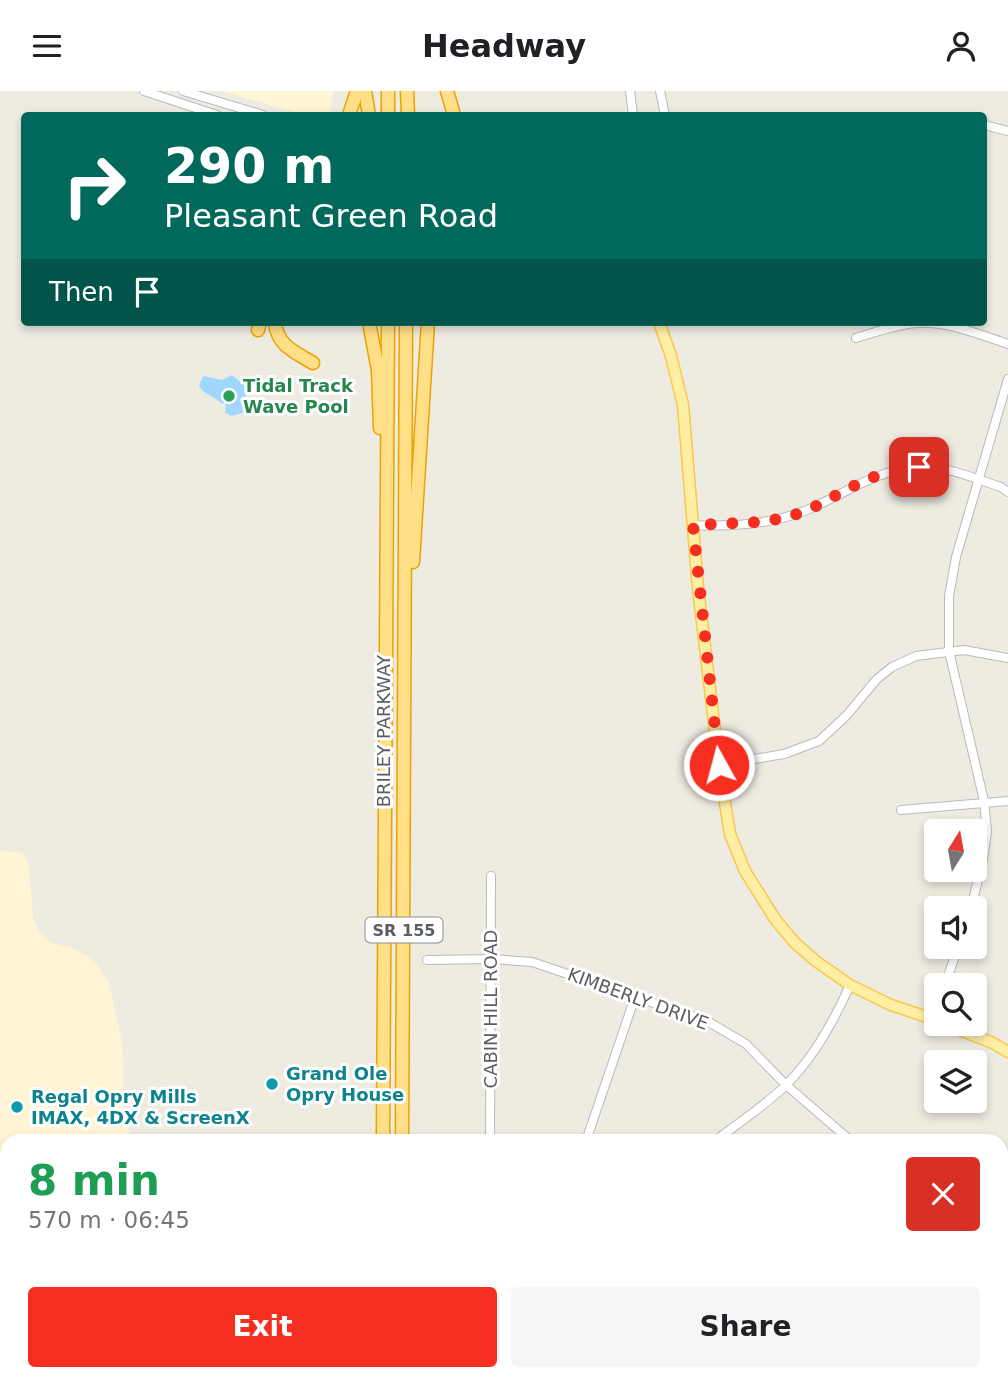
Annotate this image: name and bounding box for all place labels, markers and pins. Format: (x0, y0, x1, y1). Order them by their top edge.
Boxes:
place label: Tidal Track Wave Pool (243, 375, 354, 417)
marker: Tidal Track Wave Pool (221, 388, 237, 404)
pin (889, 437, 949, 497)
place label: Grand Ole Opry House (286, 1063, 404, 1105)
marker: Grand Ole Opry House (264, 1076, 280, 1092)
place label: Regal Opry Mills IMAX, 4DX & ScreenX (31, 1086, 250, 1128)
marker: Regal Opry Mills IMAX, 4DX & ScreenX (9, 1099, 25, 1115)

